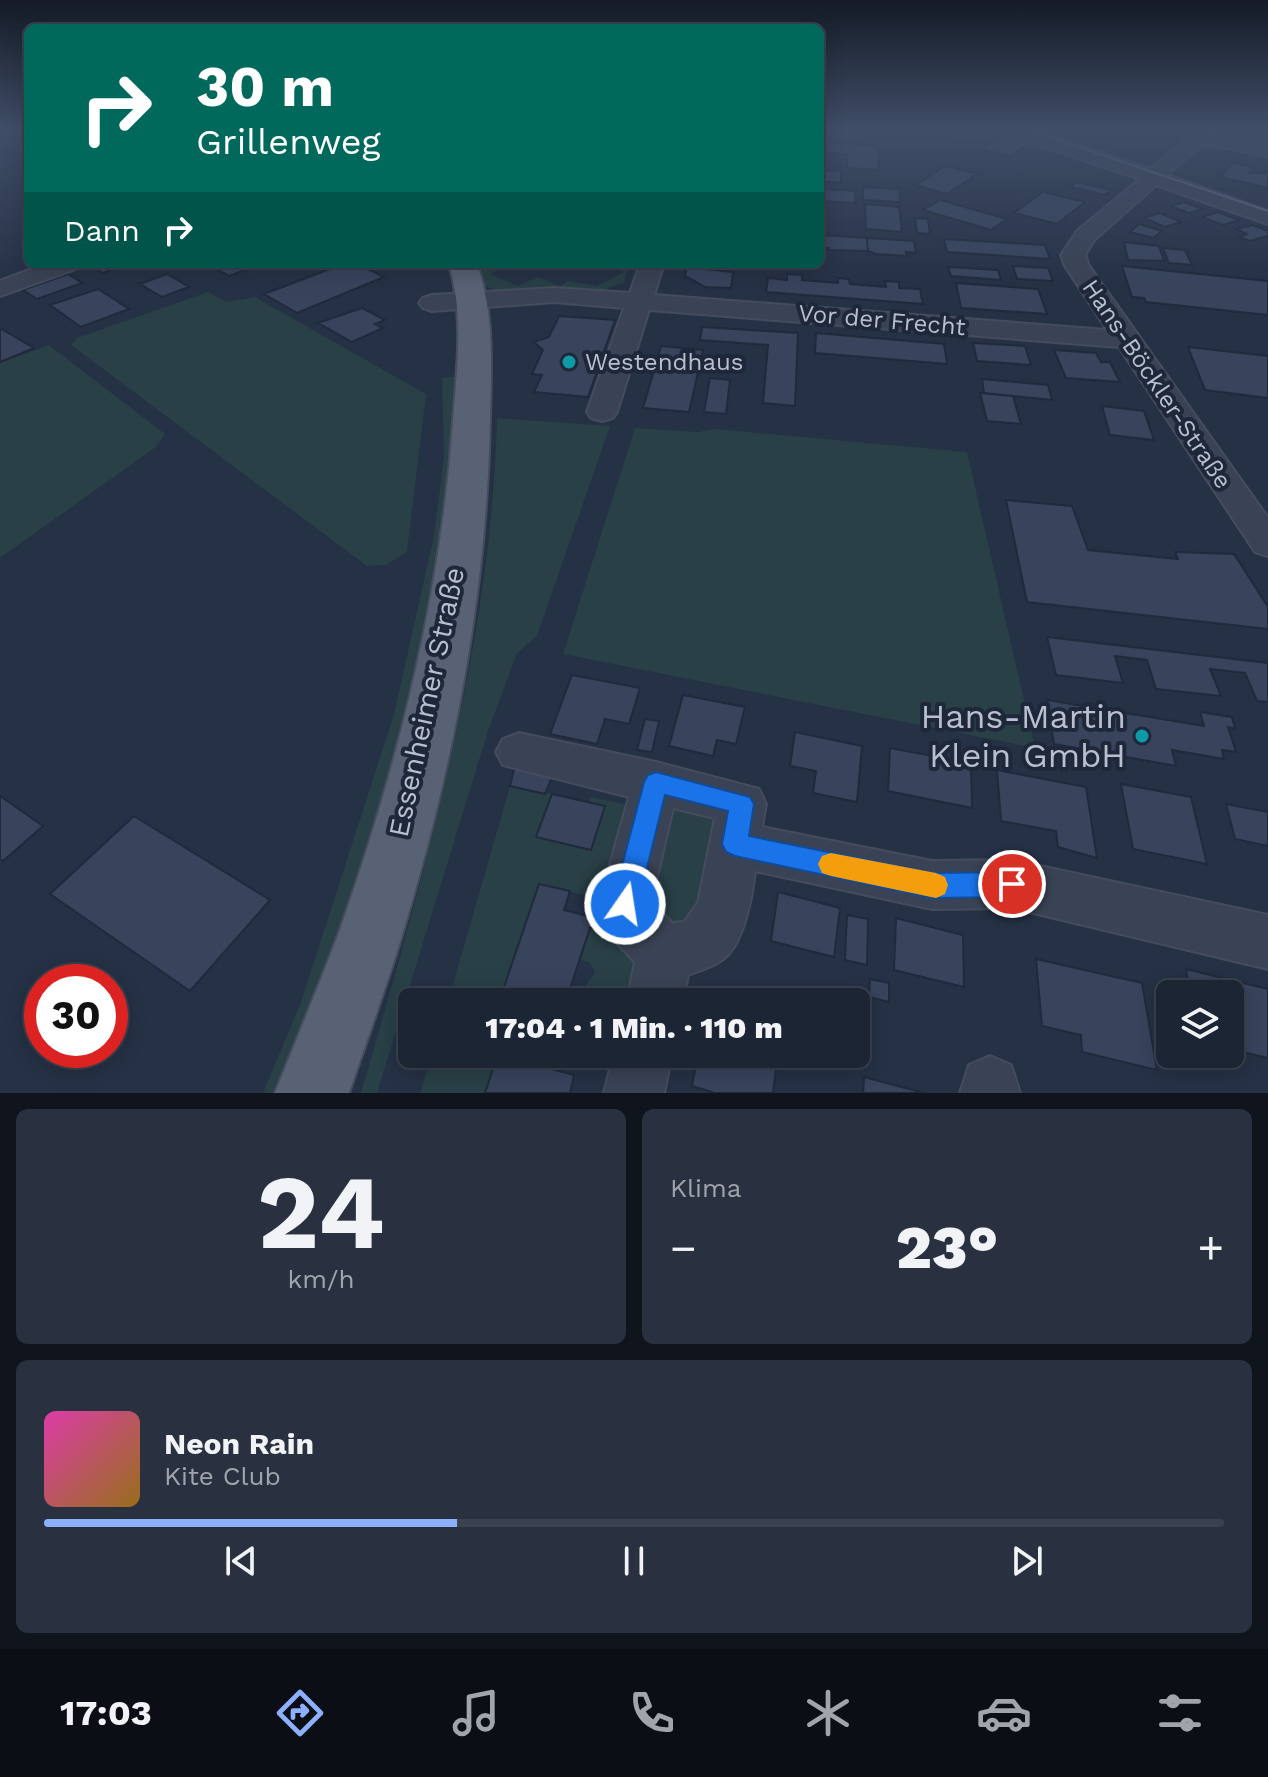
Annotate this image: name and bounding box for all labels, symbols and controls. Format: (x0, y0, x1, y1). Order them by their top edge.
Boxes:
text: 30 m (196, 54, 334, 120)
icon: right (64, 56, 168, 160)
text: Grillenweg (196, 121, 381, 163)
icon: right (156, 208, 200, 252)
text: Dann (64, 213, 140, 248)
street label: Hans-Böckler-Straße (1077, 274, 1237, 494)
street label: Vor der Frecht (797, 299, 967, 341)
place label: Westendhaus (585, 348, 743, 376)
marker: Westendhaus (560, 353, 578, 371)
street label: Essenheimer Straße (382, 564, 471, 840)
place label: Hans-Martin Klein GmbH (920, 696, 1126, 775)
marker: Hans-Martin Klein GmbH (1133, 727, 1151, 745)
pin (978, 850, 1046, 918)
position arrow (583, 862, 667, 946)
icon: arrive (990, 862, 1034, 906)
speed limit sign: 30 (24, 964, 128, 1068)
map controls (1156, 980, 1244, 1068)
button: layers (1156, 980, 1244, 1068)
text: 17:04 · 1 Min. · 110 m (485, 1010, 783, 1045)
text: 24 (257, 1151, 385, 1273)
text: Klima (670, 1173, 741, 1203)
text: 23° (896, 1212, 998, 1283)
text: − (670, 1222, 697, 1274)
text: + (1197, 1222, 1224, 1274)
text: km/h (288, 1264, 354, 1294)
text: Neon Rain (164, 1426, 314, 1461)
text: Kite Club (164, 1461, 281, 1491)
icon: previous (219, 1539, 263, 1583)
icon: pause (612, 1539, 656, 1583)
icon: next (1005, 1539, 1049, 1583)
icon: directions (272, 1685, 328, 1741)
icon: music (448, 1685, 504, 1741)
icon: phone (624, 1685, 680, 1741)
icon: climate (800, 1685, 856, 1741)
icon: car (976, 1685, 1032, 1741)
icon: filters (1152, 1685, 1208, 1741)
text: 17:03 (60, 1692, 152, 1734)

